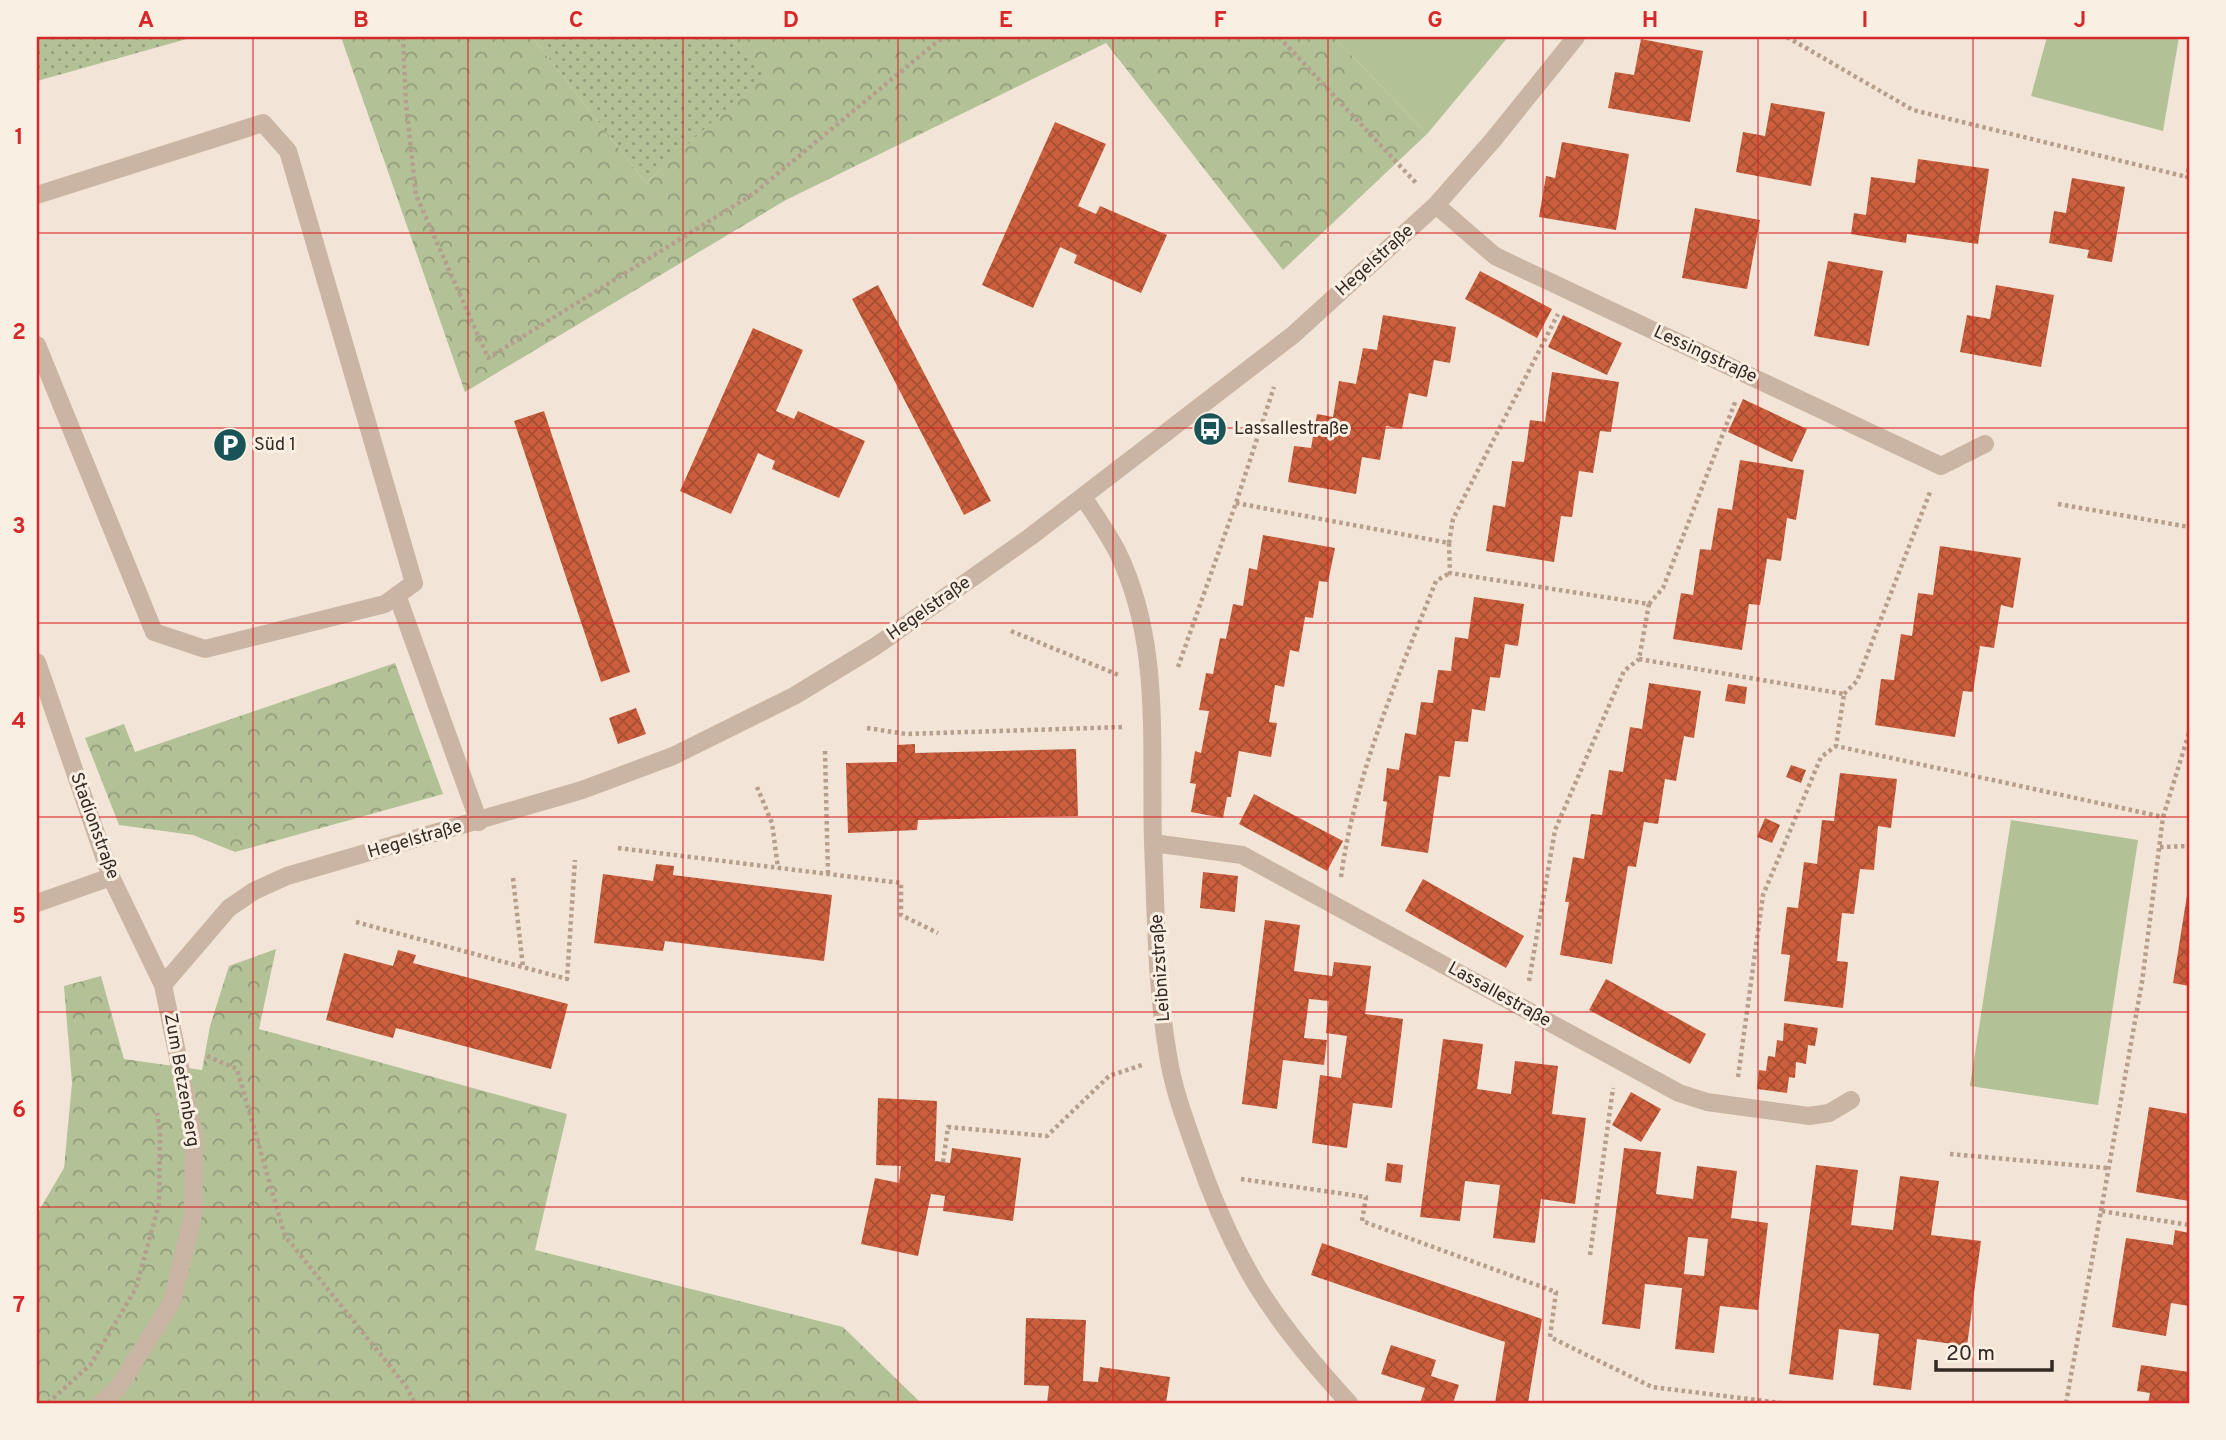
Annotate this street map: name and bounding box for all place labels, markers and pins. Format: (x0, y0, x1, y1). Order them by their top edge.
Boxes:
bus stop icon: Lassallestraße (1191, 410, 1229, 448)
place label: Lassallestraße (1234, 418, 1349, 441)
parking icon: Süd 1 (211, 426, 249, 464)
place label: Süd 1 (254, 434, 296, 457)

